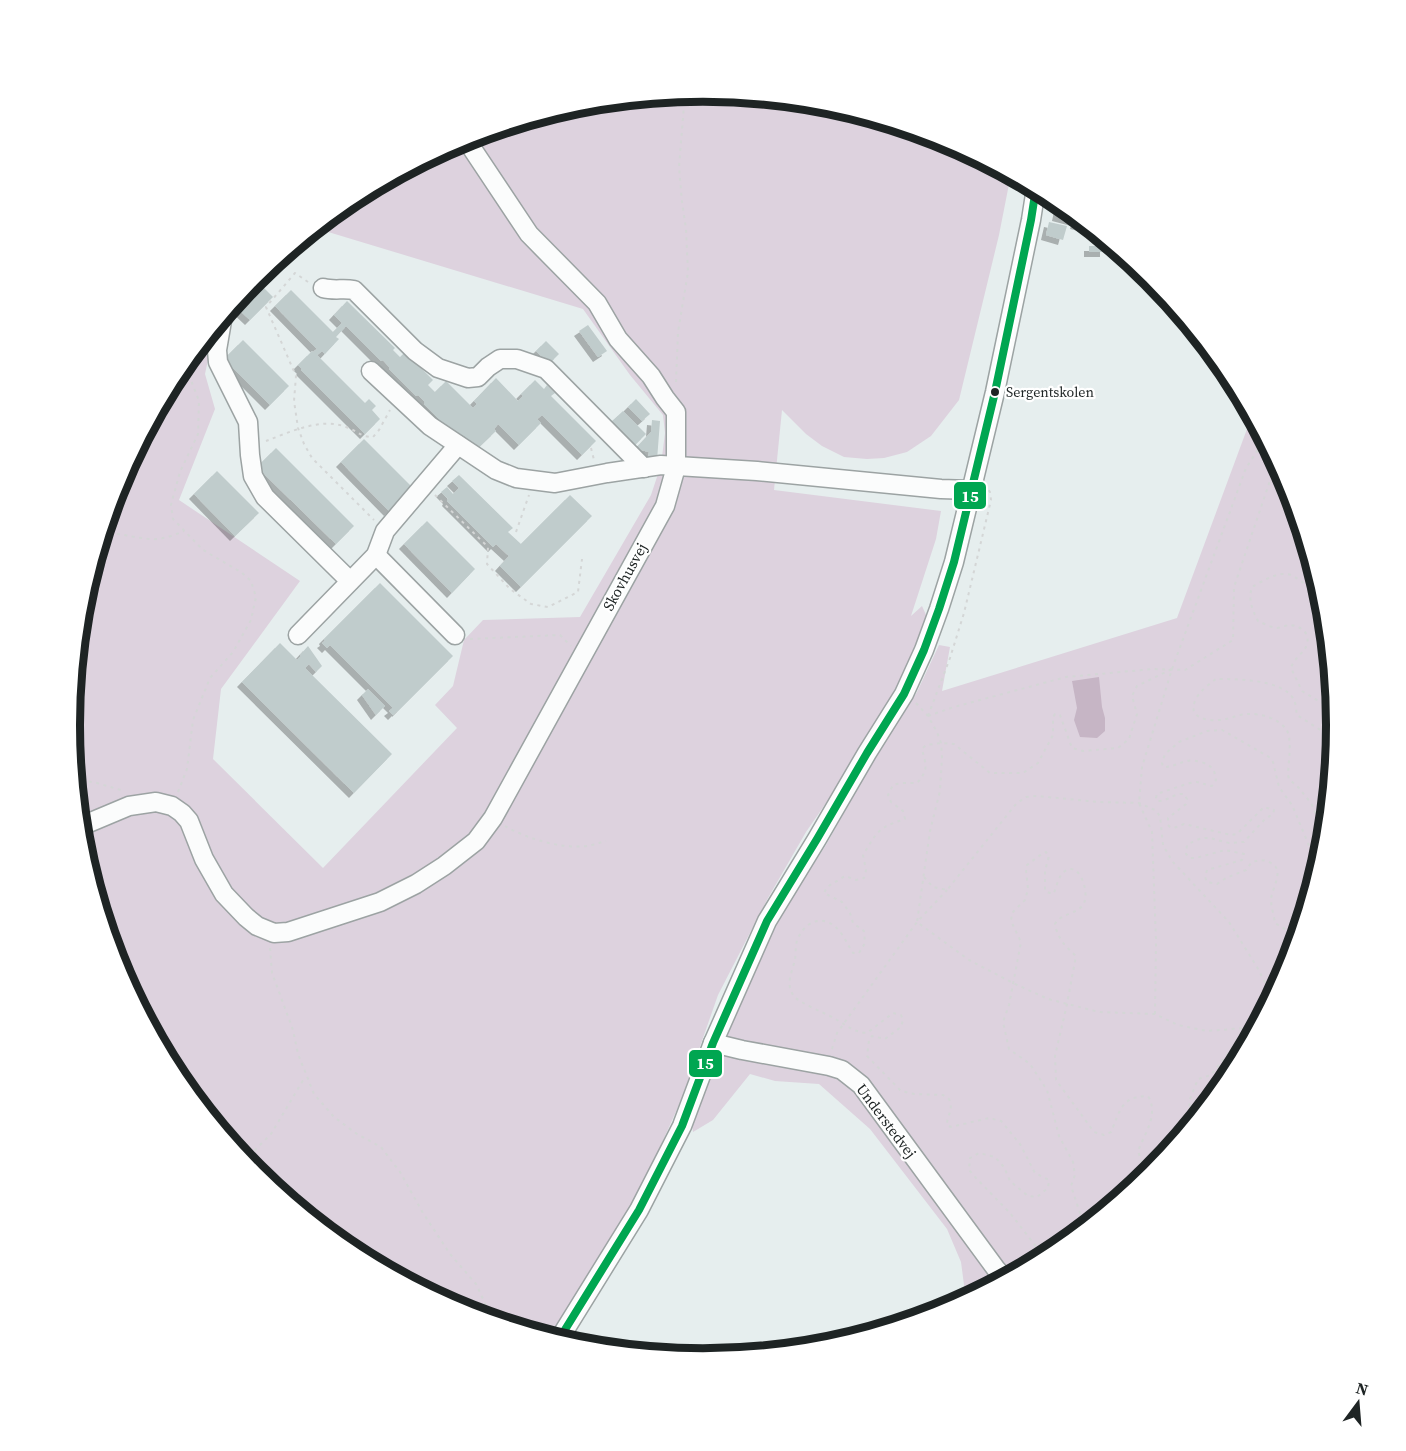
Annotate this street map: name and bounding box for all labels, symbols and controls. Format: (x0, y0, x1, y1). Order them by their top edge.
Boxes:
place label: Sergentskolen (1006, 382, 1094, 402)
marker: Sergentskolen (989, 386, 1001, 398)
line badge: 15 (953, 481, 987, 510)
text: 15 (961, 485, 979, 507)
street label: Skovhusvej (597, 539, 652, 614)
line badge: 15 (688, 1049, 723, 1078)
text: 15 (696, 1052, 714, 1074)
street label: Understedvej (851, 1079, 921, 1162)
north arrow (1328, 1373, 1388, 1433)
text: N (1354, 1376, 1371, 1401)

